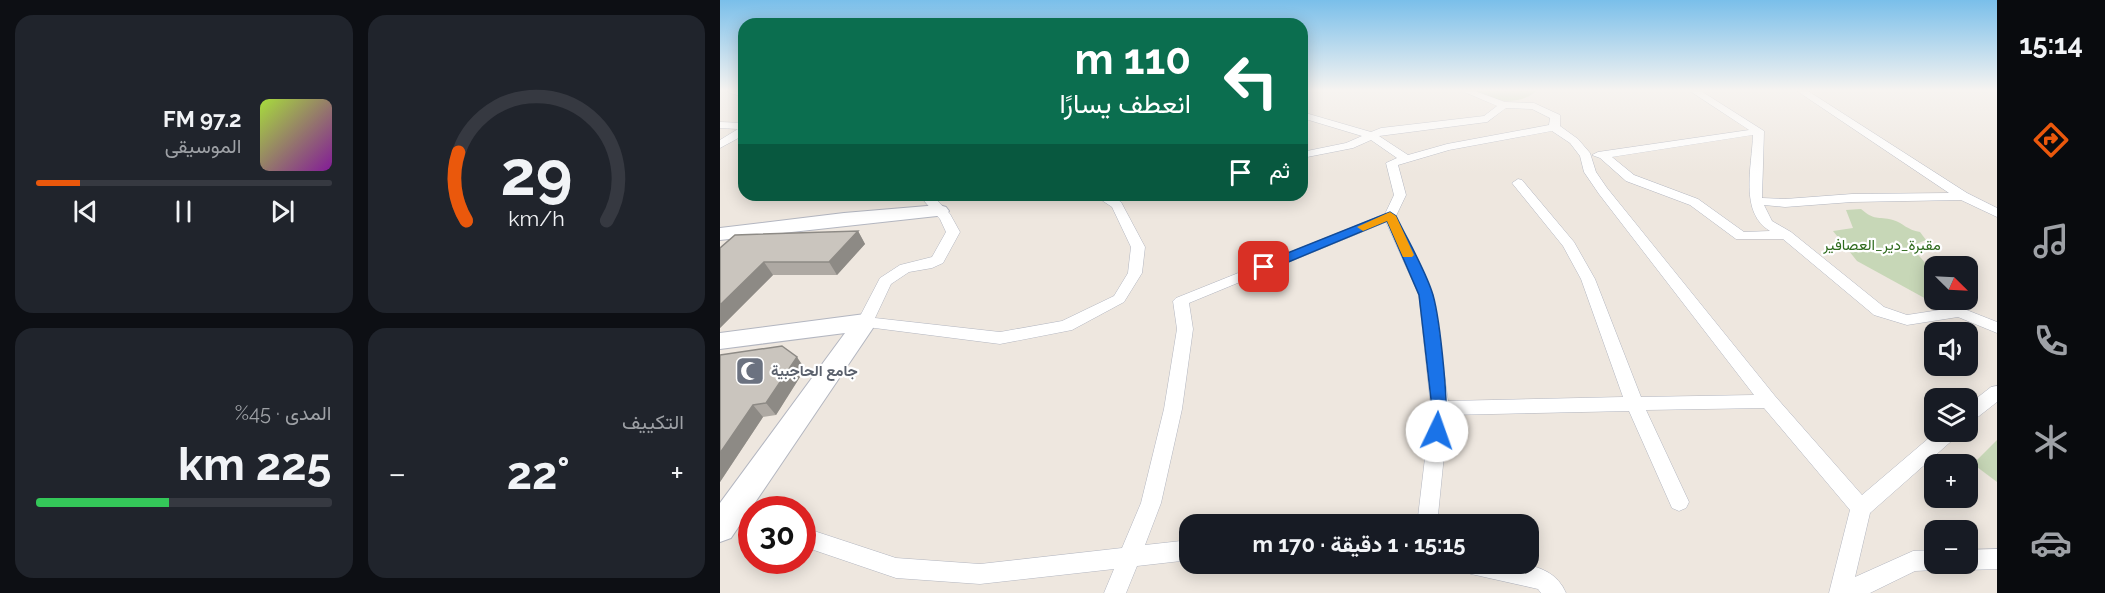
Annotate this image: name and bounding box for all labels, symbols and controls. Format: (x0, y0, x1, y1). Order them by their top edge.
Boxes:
text: 15:14 (2019, 29, 2083, 60)
text: 110 m (1075, 35, 1191, 84)
icon: left (1212, 42, 1290, 120)
text: انعطف يسارًا (1059, 88, 1191, 119)
text: 97.2 FM (163, 106, 242, 132)
icon: directions (2030, 119, 2072, 161)
text: الموسيقى (165, 134, 242, 158)
text: 29 (500, 136, 572, 210)
icon: arrive (1224, 156, 1257, 189)
text: ثم (1269, 157, 1290, 183)
icon: previous (69, 195, 102, 228)
icon: pause (167, 195, 200, 228)
icon: next (266, 195, 299, 228)
text: km/h (508, 206, 565, 231)
icon: music (2030, 220, 2072, 262)
park label: مقبرة_دير_العصافير (1822, 236, 1941, 254)
pin (1238, 241, 1289, 292)
icon: arrive (1247, 250, 1280, 283)
north arrow (1924, 256, 1978, 310)
map controls (1924, 256, 1978, 574)
icon: phone (2030, 320, 2072, 362)
button: sound (1924, 322, 1978, 376)
mosque icon: جامع الحاجبية (734, 355, 766, 387)
place label: جامع الحاجبية (771, 362, 858, 381)
button: layers (1924, 388, 1978, 442)
position arrow (1405, 399, 1469, 463)
text: المدى · 45% (235, 401, 332, 425)
text: التكييف (622, 410, 684, 434)
icon: climate (2030, 421, 2072, 463)
text: 225 km (178, 438, 332, 491)
text: 22° (507, 447, 570, 500)
text: − (389, 454, 406, 493)
text: + (670, 454, 684, 493)
button: + (1924, 454, 1978, 508)
speed limit sign: 30 (738, 496, 816, 574)
button: − (1924, 520, 1978, 574)
icon: car (2030, 522, 2072, 564)
text: 15:15 · 1 دقيقة · 170 m (1252, 531, 1466, 557)

